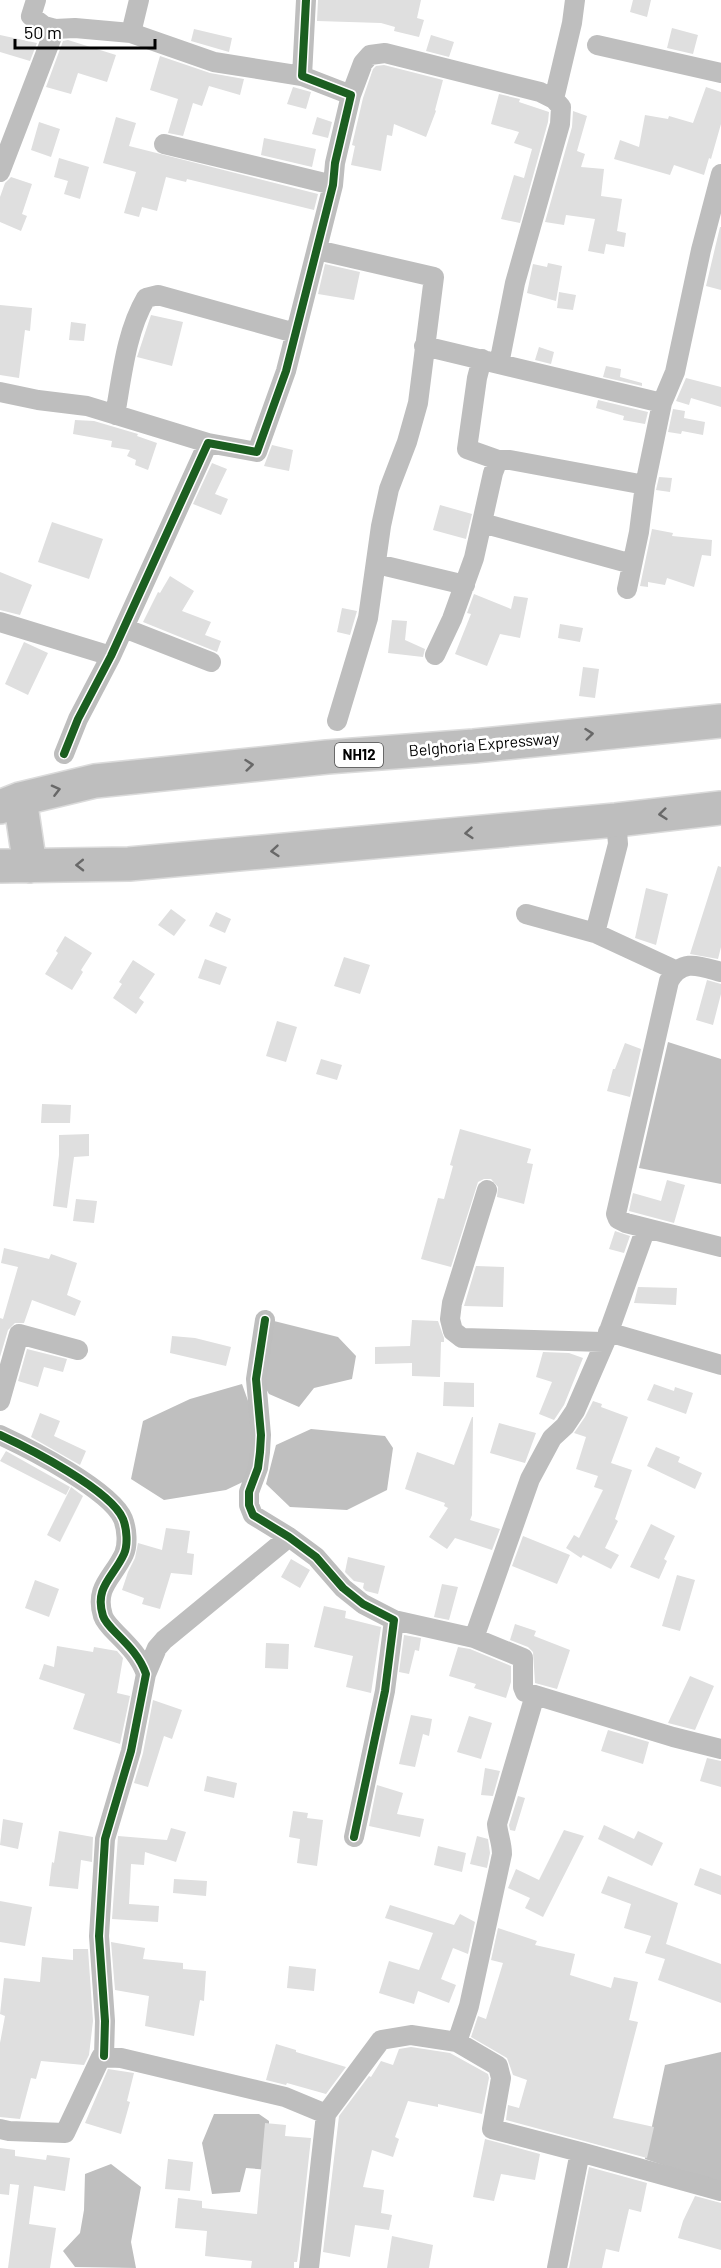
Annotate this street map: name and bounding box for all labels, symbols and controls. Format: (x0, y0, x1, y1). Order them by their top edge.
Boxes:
scale bar (15, 12, 154, 50)
text: 50 m (24, 21, 62, 43)
street label: Belghoria Expressway (408, 727, 561, 760)
one-way arrow (585, 728, 594, 741)
road number: NH12 (335, 743, 383, 767)
one-way arrow (244, 759, 253, 772)
one-way arrow (51, 785, 61, 798)
one-way arrow (658, 808, 667, 820)
one-way arrow (464, 826, 473, 839)
one-way arrow (270, 844, 279, 857)
one-way arrow (76, 859, 85, 872)

